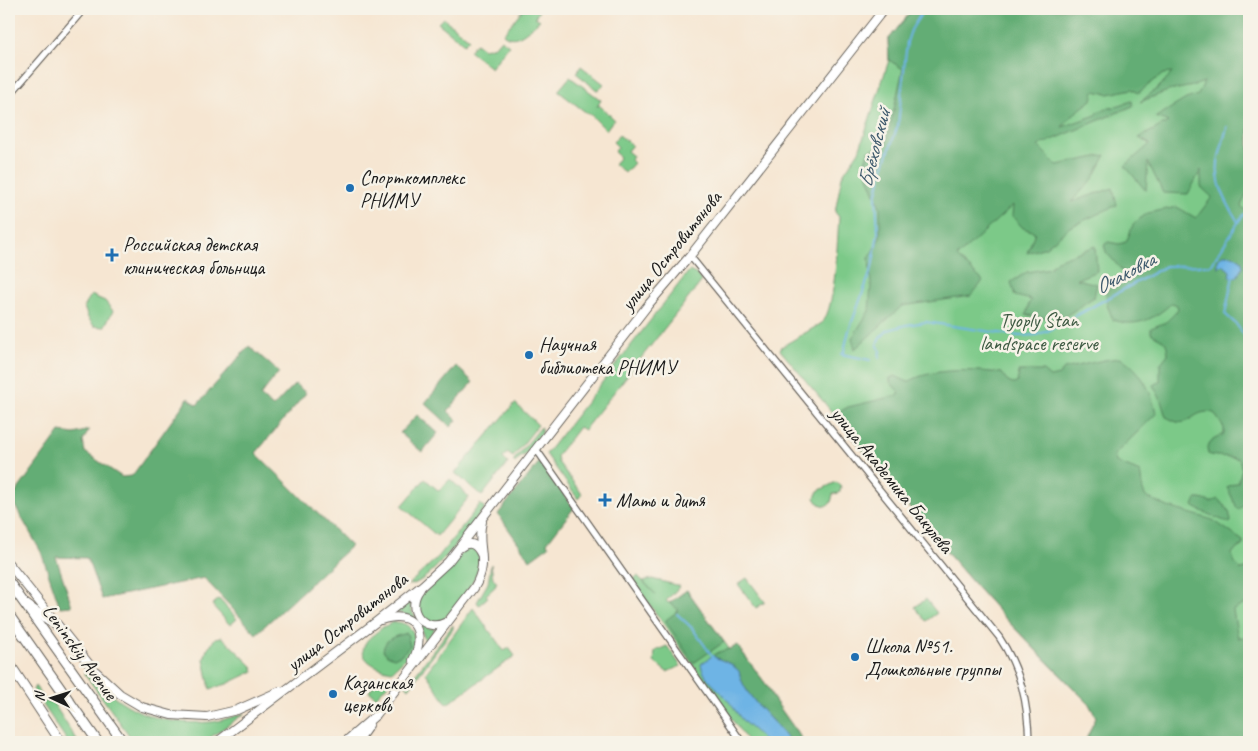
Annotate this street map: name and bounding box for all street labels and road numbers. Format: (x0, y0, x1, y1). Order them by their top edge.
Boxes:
street label: улица Островитянова (615, 185, 728, 317)
street label: улица Академика Бакулева (825, 401, 960, 560)
street label: улица Островитянова (281, 566, 414, 678)
street label: Leninskiy Avenue (37, 599, 124, 706)

